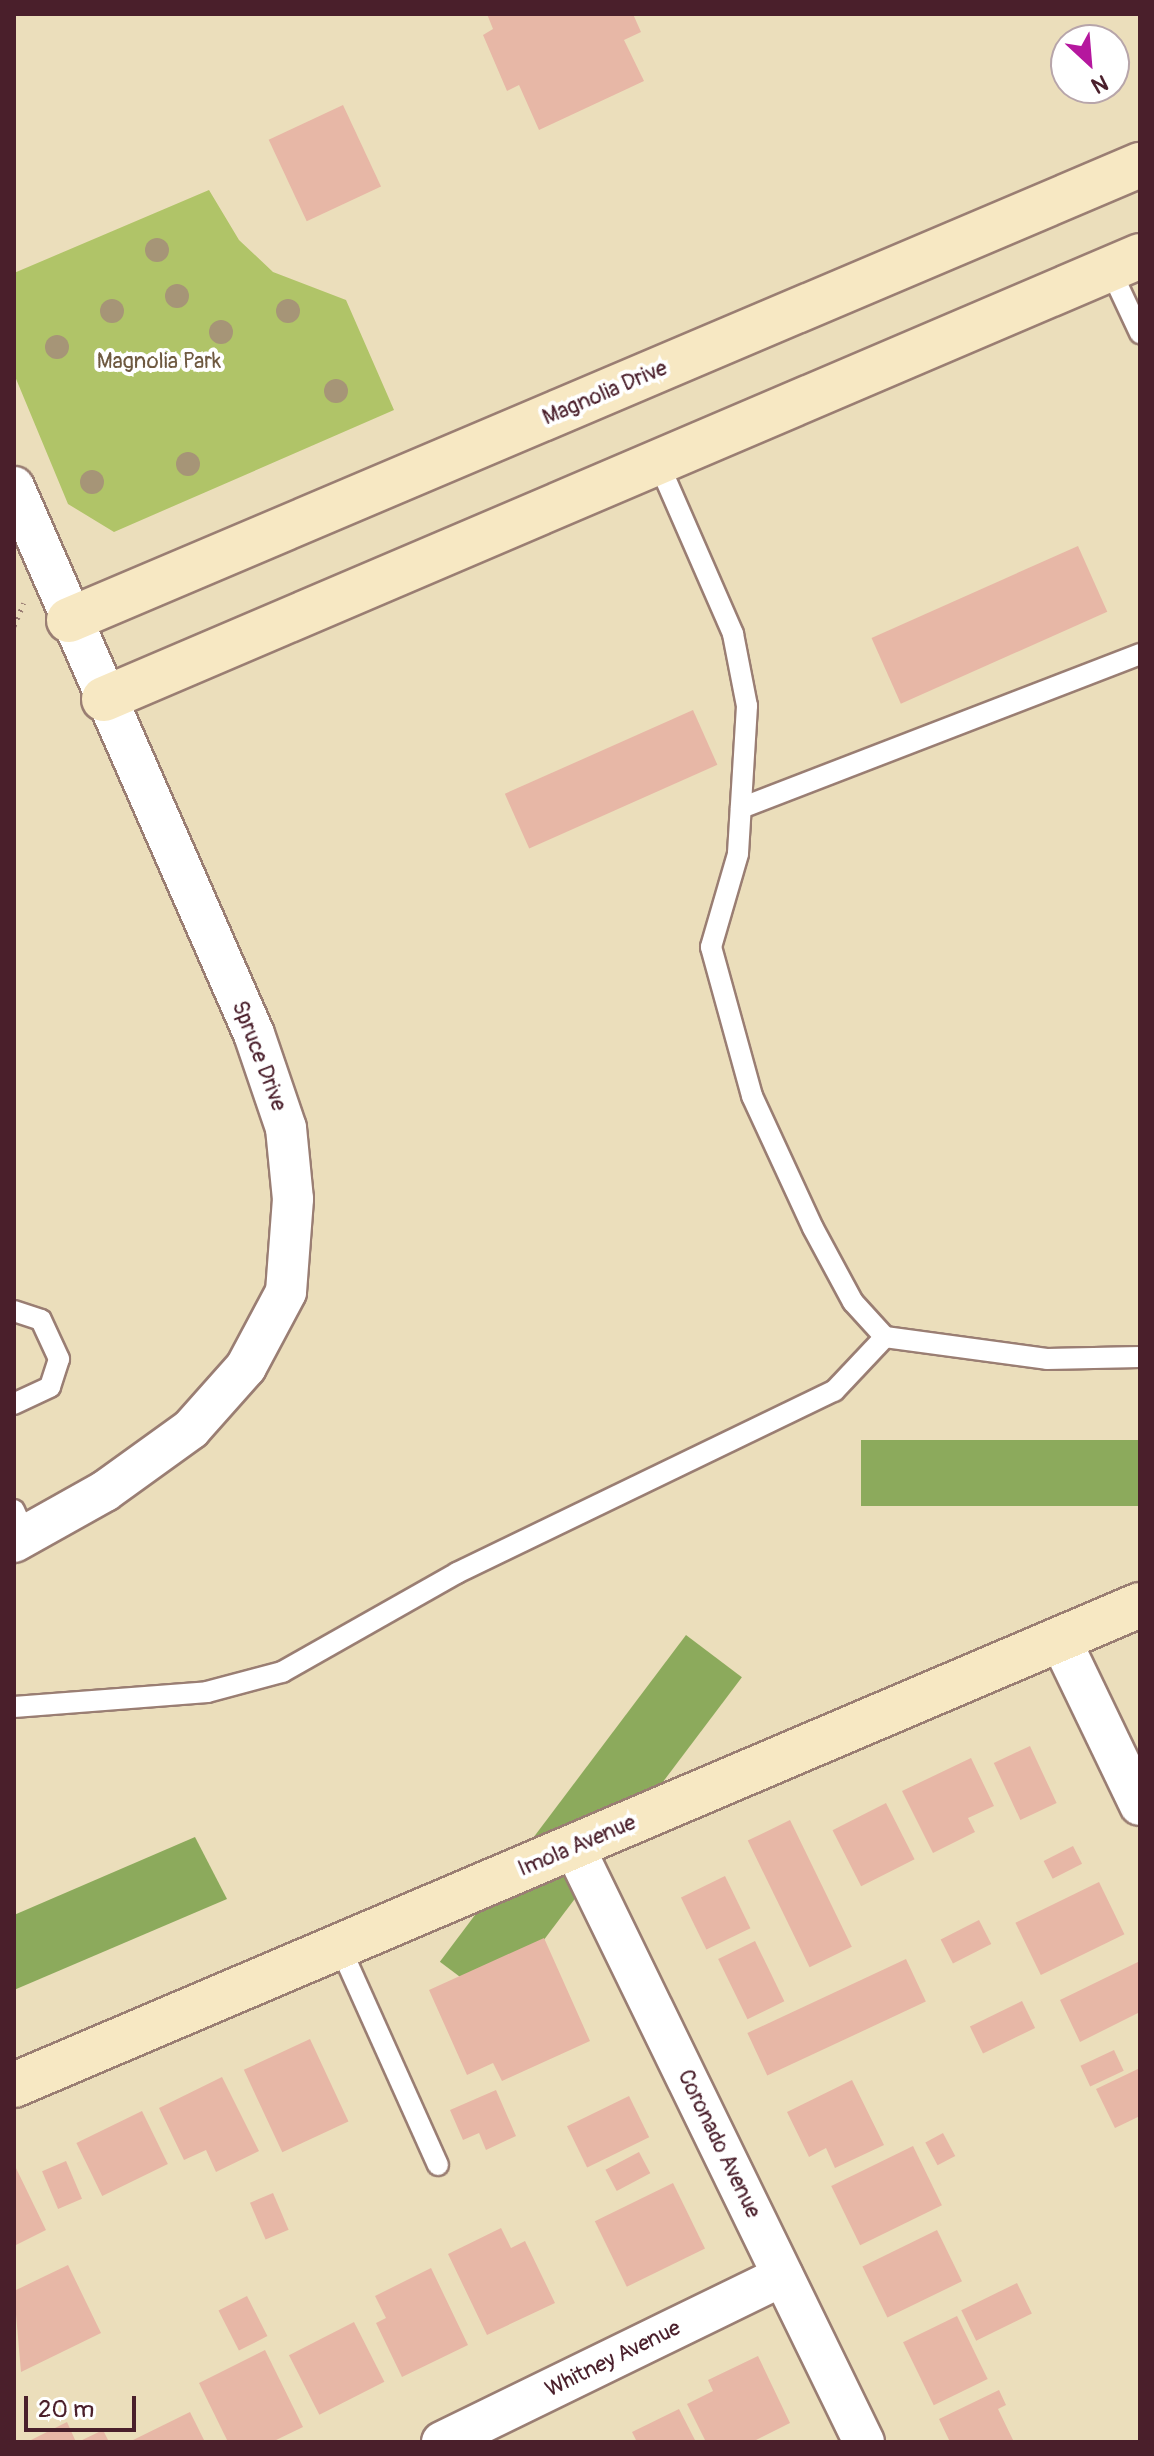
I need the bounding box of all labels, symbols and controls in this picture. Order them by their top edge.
north arrow [1050,24,1130,104]
text: N [1087,68,1112,100]
park label: Magnolia Park [97,349,221,375]
street label: Magnolia Drive [539,355,671,431]
street label: Spruce Drive [226,997,292,1115]
street label: Imola Avenue [514,1809,640,1883]
street label: Coronado Avenue [672,2066,766,2222]
street label: Whitney Avenue [541,2315,685,2403]
scale bar [28,2380,140,2430]
text: 20 m [38,2395,94,2424]

